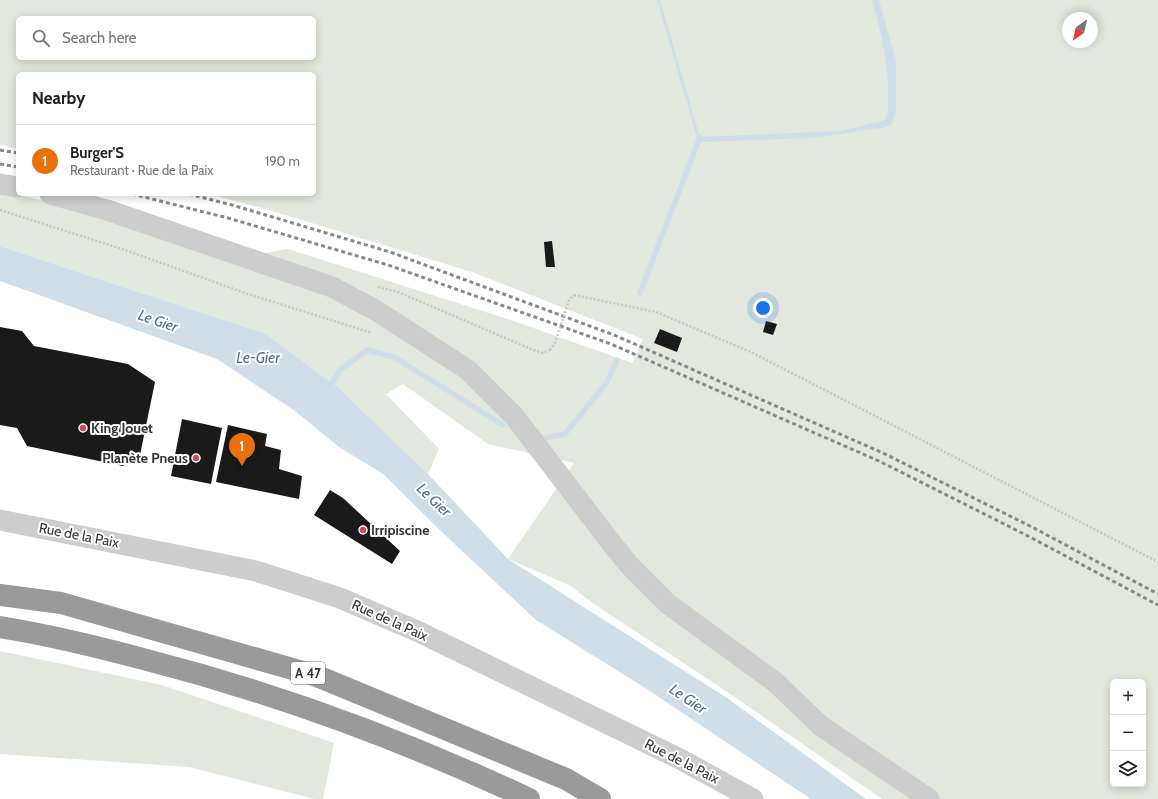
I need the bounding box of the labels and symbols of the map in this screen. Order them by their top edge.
north arrow [1062,12,1098,48]
your location [753,298,773,318]
water label: Le Gier [136,306,181,337]
water label: Le-Gier [236,349,281,367]
place label: King Jouet [91,419,153,437]
marker: King Jouet [78,423,88,433]
pin: 1 [229,433,255,466]
place label: Planète Pneus [102,449,188,467]
marker: Planète Pneus [191,453,201,463]
water label: Le Gier [413,480,456,521]
street label: Rue de la Paix [37,518,121,552]
place label: Irripiscine [371,521,429,539]
marker: Irripiscine [358,525,368,535]
street label: Rue de la Paix [349,595,431,645]
road number: A 47 [291,662,325,684]
water label: Le Gier [666,680,711,719]
street label: Rue de la Paix [642,735,723,788]

